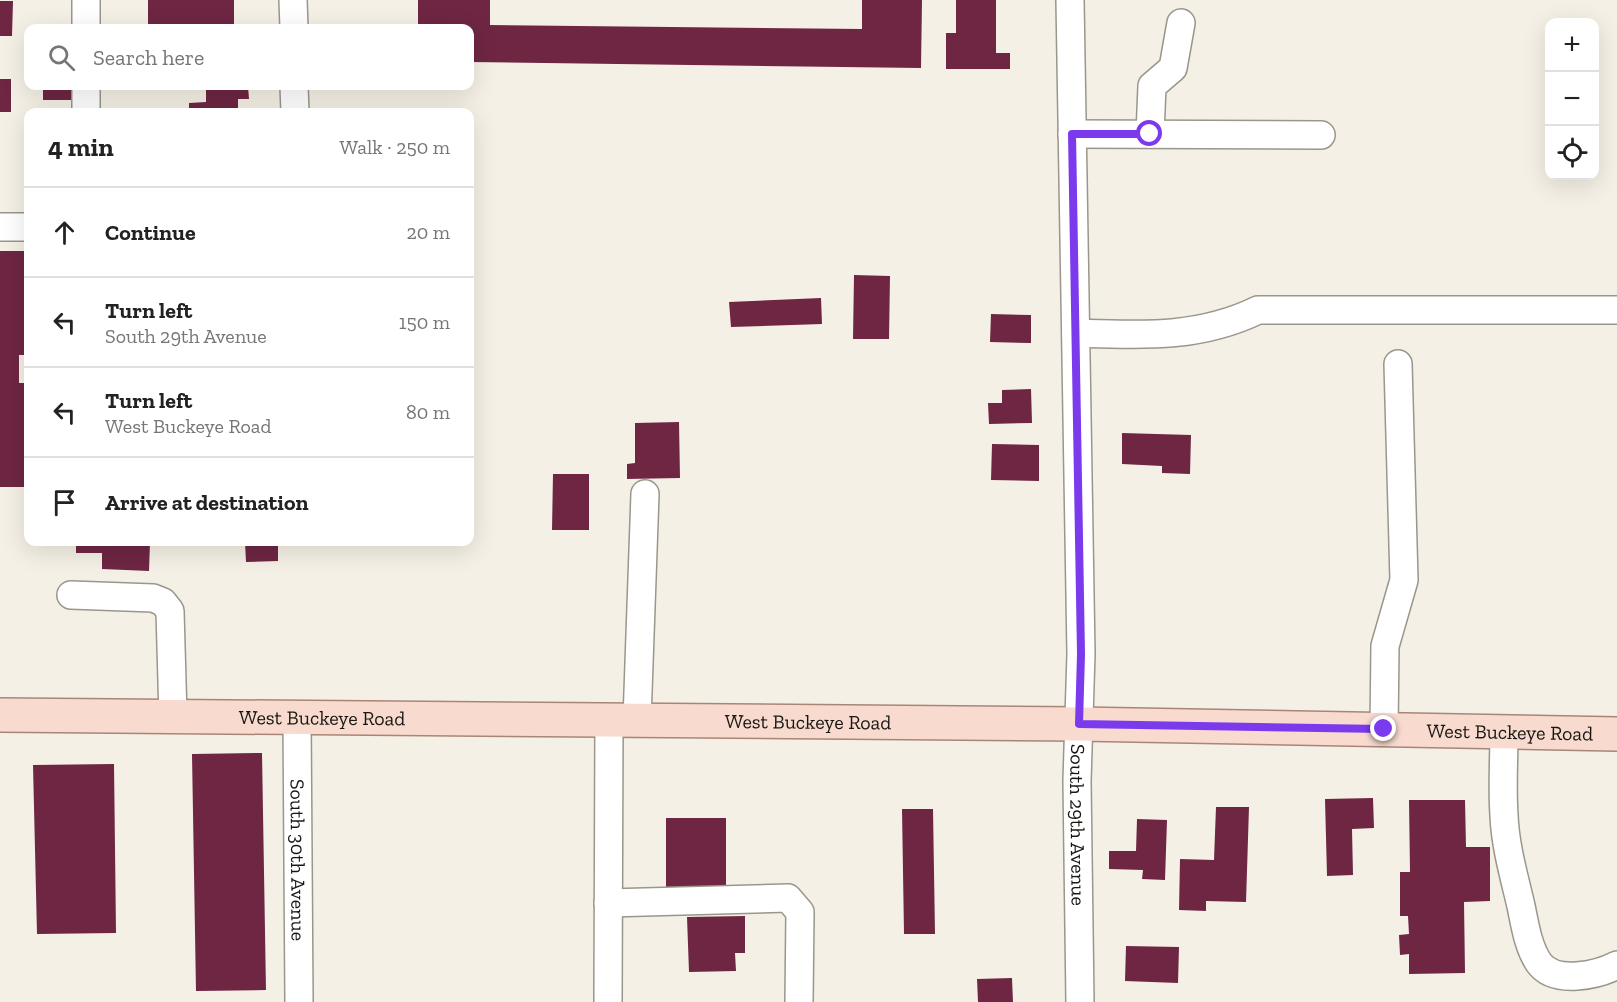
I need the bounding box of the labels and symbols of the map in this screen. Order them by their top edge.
route start [1136,120,1162,146]
street label: West Buckeye Road [239,705,405,730]
street label: West Buckeye Road [725,709,891,734]
route end [1370,715,1396,741]
street label: West Buckeye Road [1426,718,1593,746]
street label: South 29th Avenue [1065,744,1091,906]
street label: South 30th Avenue [285,779,311,941]

